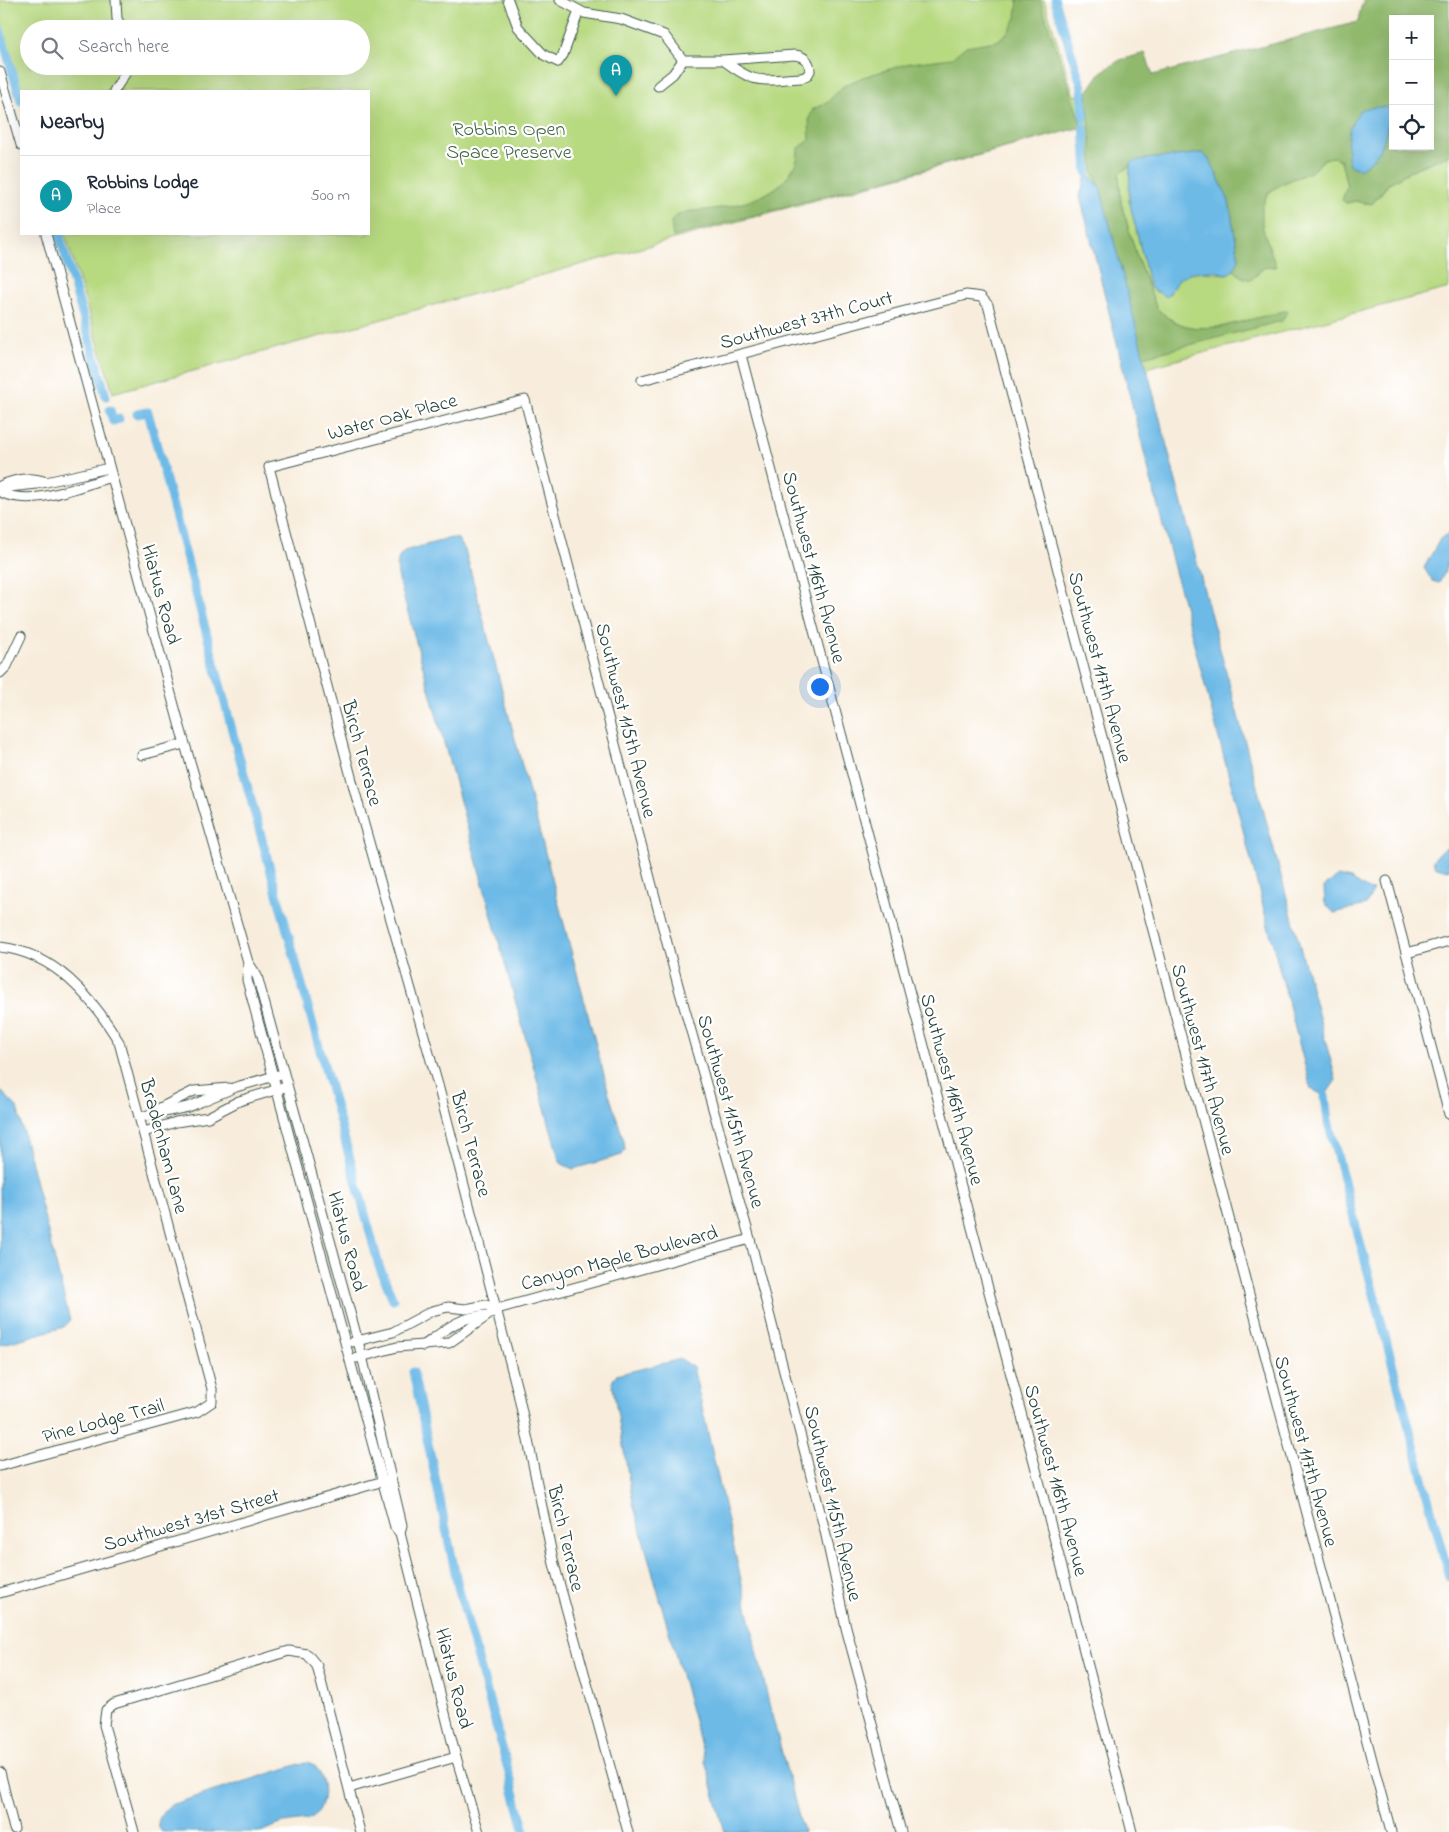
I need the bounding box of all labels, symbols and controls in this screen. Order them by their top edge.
map controls [1389,15,1434,150]
button: + [1389,15,1434,60]
search box [20,20,370,75]
icon: search [38,34,66,62]
text: Search here [78,34,169,61]
pin: A [600,55,632,96]
button: − [1389,60,1434,105]
button: locate [1389,105,1434,150]
text: Nearby [40,108,104,138]
park label: Robbins Open Space Preserve [446,116,572,168]
text: Robbins Lodge [87,170,198,197]
text: A [51,184,61,208]
text: 500 m [311,184,350,208]
text: Place [87,197,121,221]
street label: Southwest 37th Court [717,284,897,358]
street label: Water Oak Place [325,387,461,450]
street label: Southwest 116th Avenue [773,469,852,667]
street label: Hiatus Road [132,541,187,648]
street label: Southwest 117th Avenue [1059,569,1138,766]
street label: Southwest 115th Avenue [586,620,663,821]
your location [807,674,833,700]
street label: Birch Terrace [332,697,389,810]
street label: Southwest 117th Avenue [1162,961,1241,1158]
street label: Southwest 116th Avenue [911,991,990,1189]
street label: Southwest 115th Avenue [688,1012,771,1212]
street label: Bradenham Lane [130,1075,195,1217]
street label: Birch Terrace [441,1088,498,1201]
street label: Hiatus Road [318,1188,373,1295]
street label: Canyon Maple Boulevard [518,1219,721,1300]
street label: Southwest 117th Avenue [1265,1353,1344,1550]
street label: Southwest 116th Avenue [1015,1382,1094,1580]
street label: Pine Lodge Trail [39,1392,168,1454]
street label: Southwest 115th Avenue [795,1403,868,1604]
street label: Southwest 31st Street [100,1482,283,1560]
street label: Birch Terrace [538,1482,591,1595]
street label: Hiatus Road [426,1625,479,1732]

